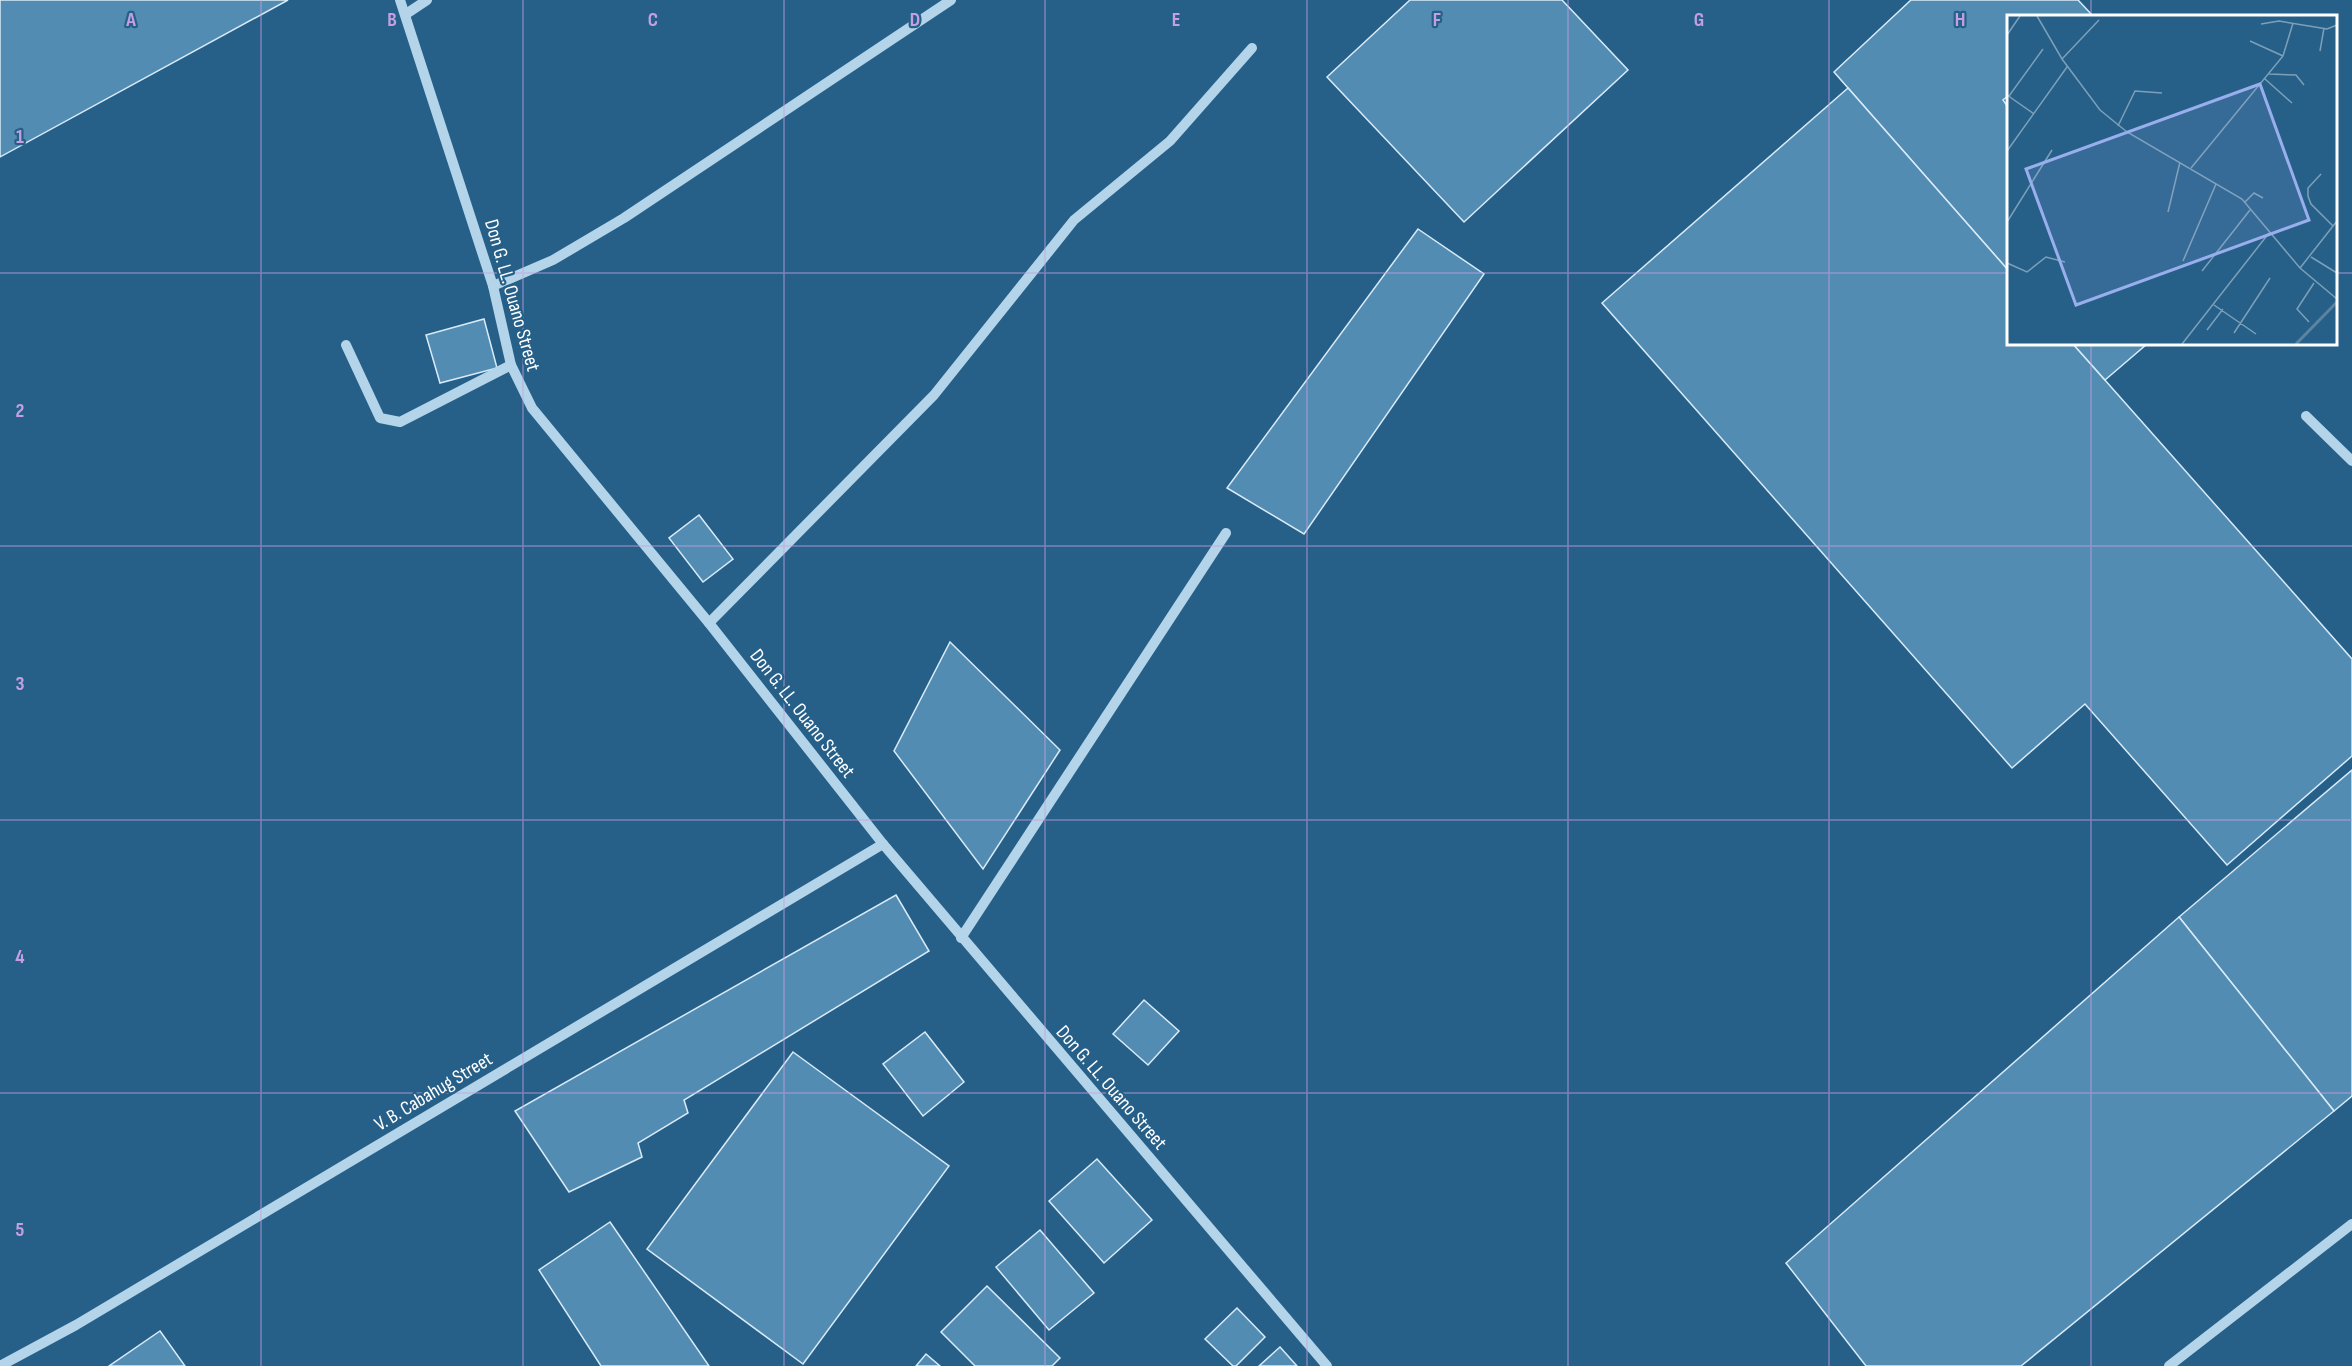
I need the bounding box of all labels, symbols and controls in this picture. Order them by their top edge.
text: A [125,8,136,32]
text: B [387,8,397,32]
text: C [648,8,658,32]
text: D [910,8,920,32]
text: E [1172,8,1180,32]
text: F [1433,8,1441,32]
text: G [1694,8,1704,32]
text: H [1955,8,1965,32]
inset map [2007,15,2337,345]
text: 1 [16,125,24,149]
street label: Don G. LL. Ouano Street [479,217,545,374]
text: 2 [16,399,24,423]
street label: Don G. LL. Ouano Street [744,644,860,783]
text: 3 [16,672,25,696]
text: 4 [15,945,25,969]
street label: Don G. LL. Ouano Street [1051,1021,1172,1155]
street label: V. B. Cabahug Street [370,1047,497,1136]
text: 5 [16,1218,25,1242]

